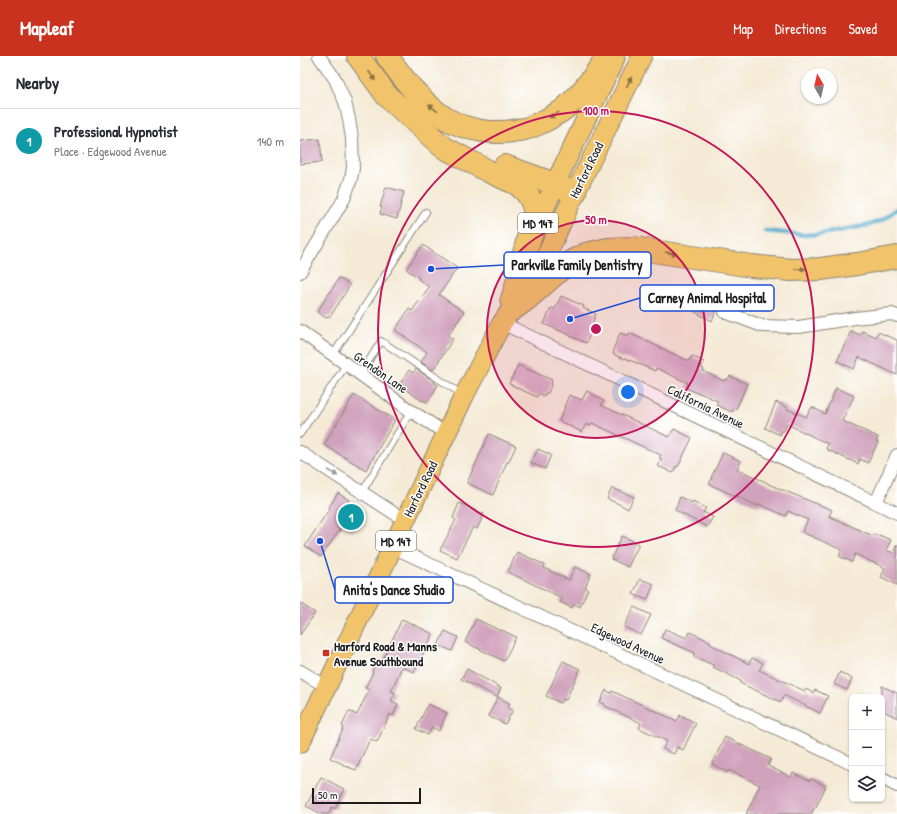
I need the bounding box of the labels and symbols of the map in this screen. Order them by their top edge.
north arrow [801,68,837,104]
one-way arrow [368,71,376,82]
one-way arrow [626,77,632,88]
text: 100 m [583,102,609,119]
one-way arrow [427,104,438,113]
one-way arrow [548,112,560,119]
street label: Harford Road [565,139,607,201]
text: 50 m [585,211,607,228]
road number: MD 147 [518,213,558,233]
one-way arrow [665,250,677,256]
callout: Parkville Family Dentistry [504,252,651,278]
text: Parkville Family Dentistry [511,255,643,276]
one-way arrow [794,266,806,273]
callout: Carney Animal Hospital [640,285,774,311]
text: Carney Animal Hospital [648,288,767,309]
centre of rings [589,322,603,336]
street label: Grendon Lane [350,347,412,397]
street label: California Avenue [665,380,747,432]
your location [618,382,638,402]
street label: Harford Road [399,458,441,520]
one-way arrow [327,470,338,477]
pin: 1 [338,502,364,532]
road number: MD 147 [376,531,416,551]
callout: Anita's Dance Studio [335,577,453,603]
text: Anita's Dance Studio [343,580,445,599]
street label: Edgewood Avenue [588,618,668,668]
place label: Harford Road & Manns Avenue Southbound [334,637,437,670]
marker: Harford Road & Manns Avenue Southbound [321,648,331,658]
scale bar [312,786,421,805]

